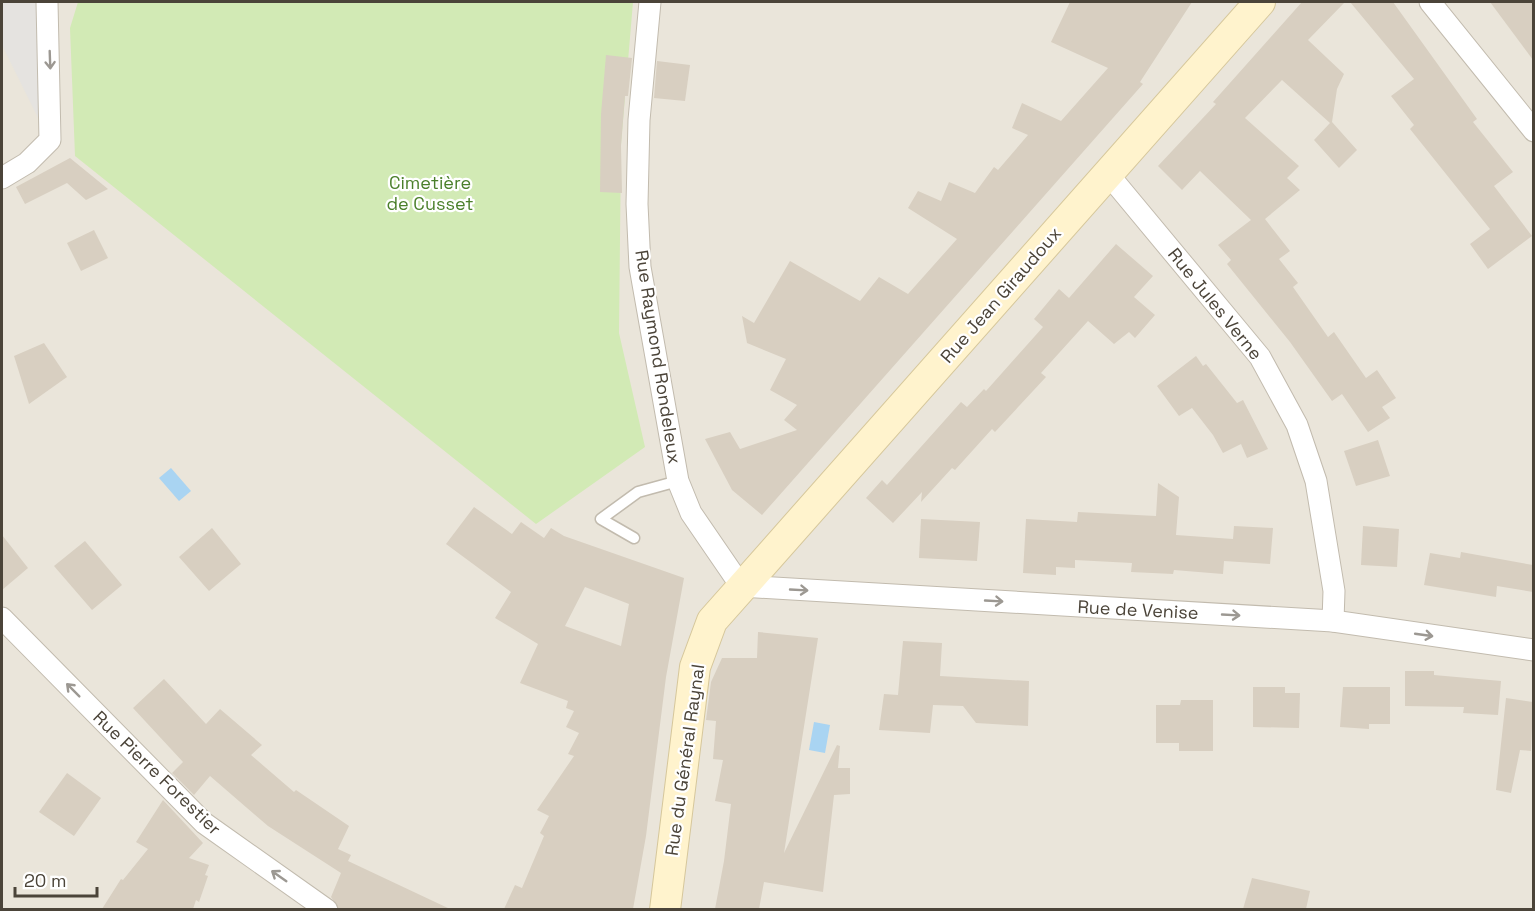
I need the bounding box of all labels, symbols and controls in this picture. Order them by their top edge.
one-way arrow [44,49,56,69]
park label: Cimetière de Cusset [386,171,474,215]
street label: Rue Jean Giraudoux [935,222,1066,367]
street label: Rue Jules Verne [1163,243,1268,364]
street label: Rue Raymond Rondeleux [630,248,687,466]
one-way arrow [789,584,809,595]
street label: Rue de Venise [1077,595,1199,624]
one-way arrow [984,596,1004,607]
one-way arrow [1220,610,1240,621]
one-way arrow [1414,629,1434,640]
street label: Rue du Général Raynal [660,663,709,857]
one-way arrow [65,683,80,698]
street label: Rue Pierre Forestier [88,706,226,840]
scale bar [15,860,98,898]
text: 20 m [24,869,67,892]
one-way arrow [272,870,288,882]

